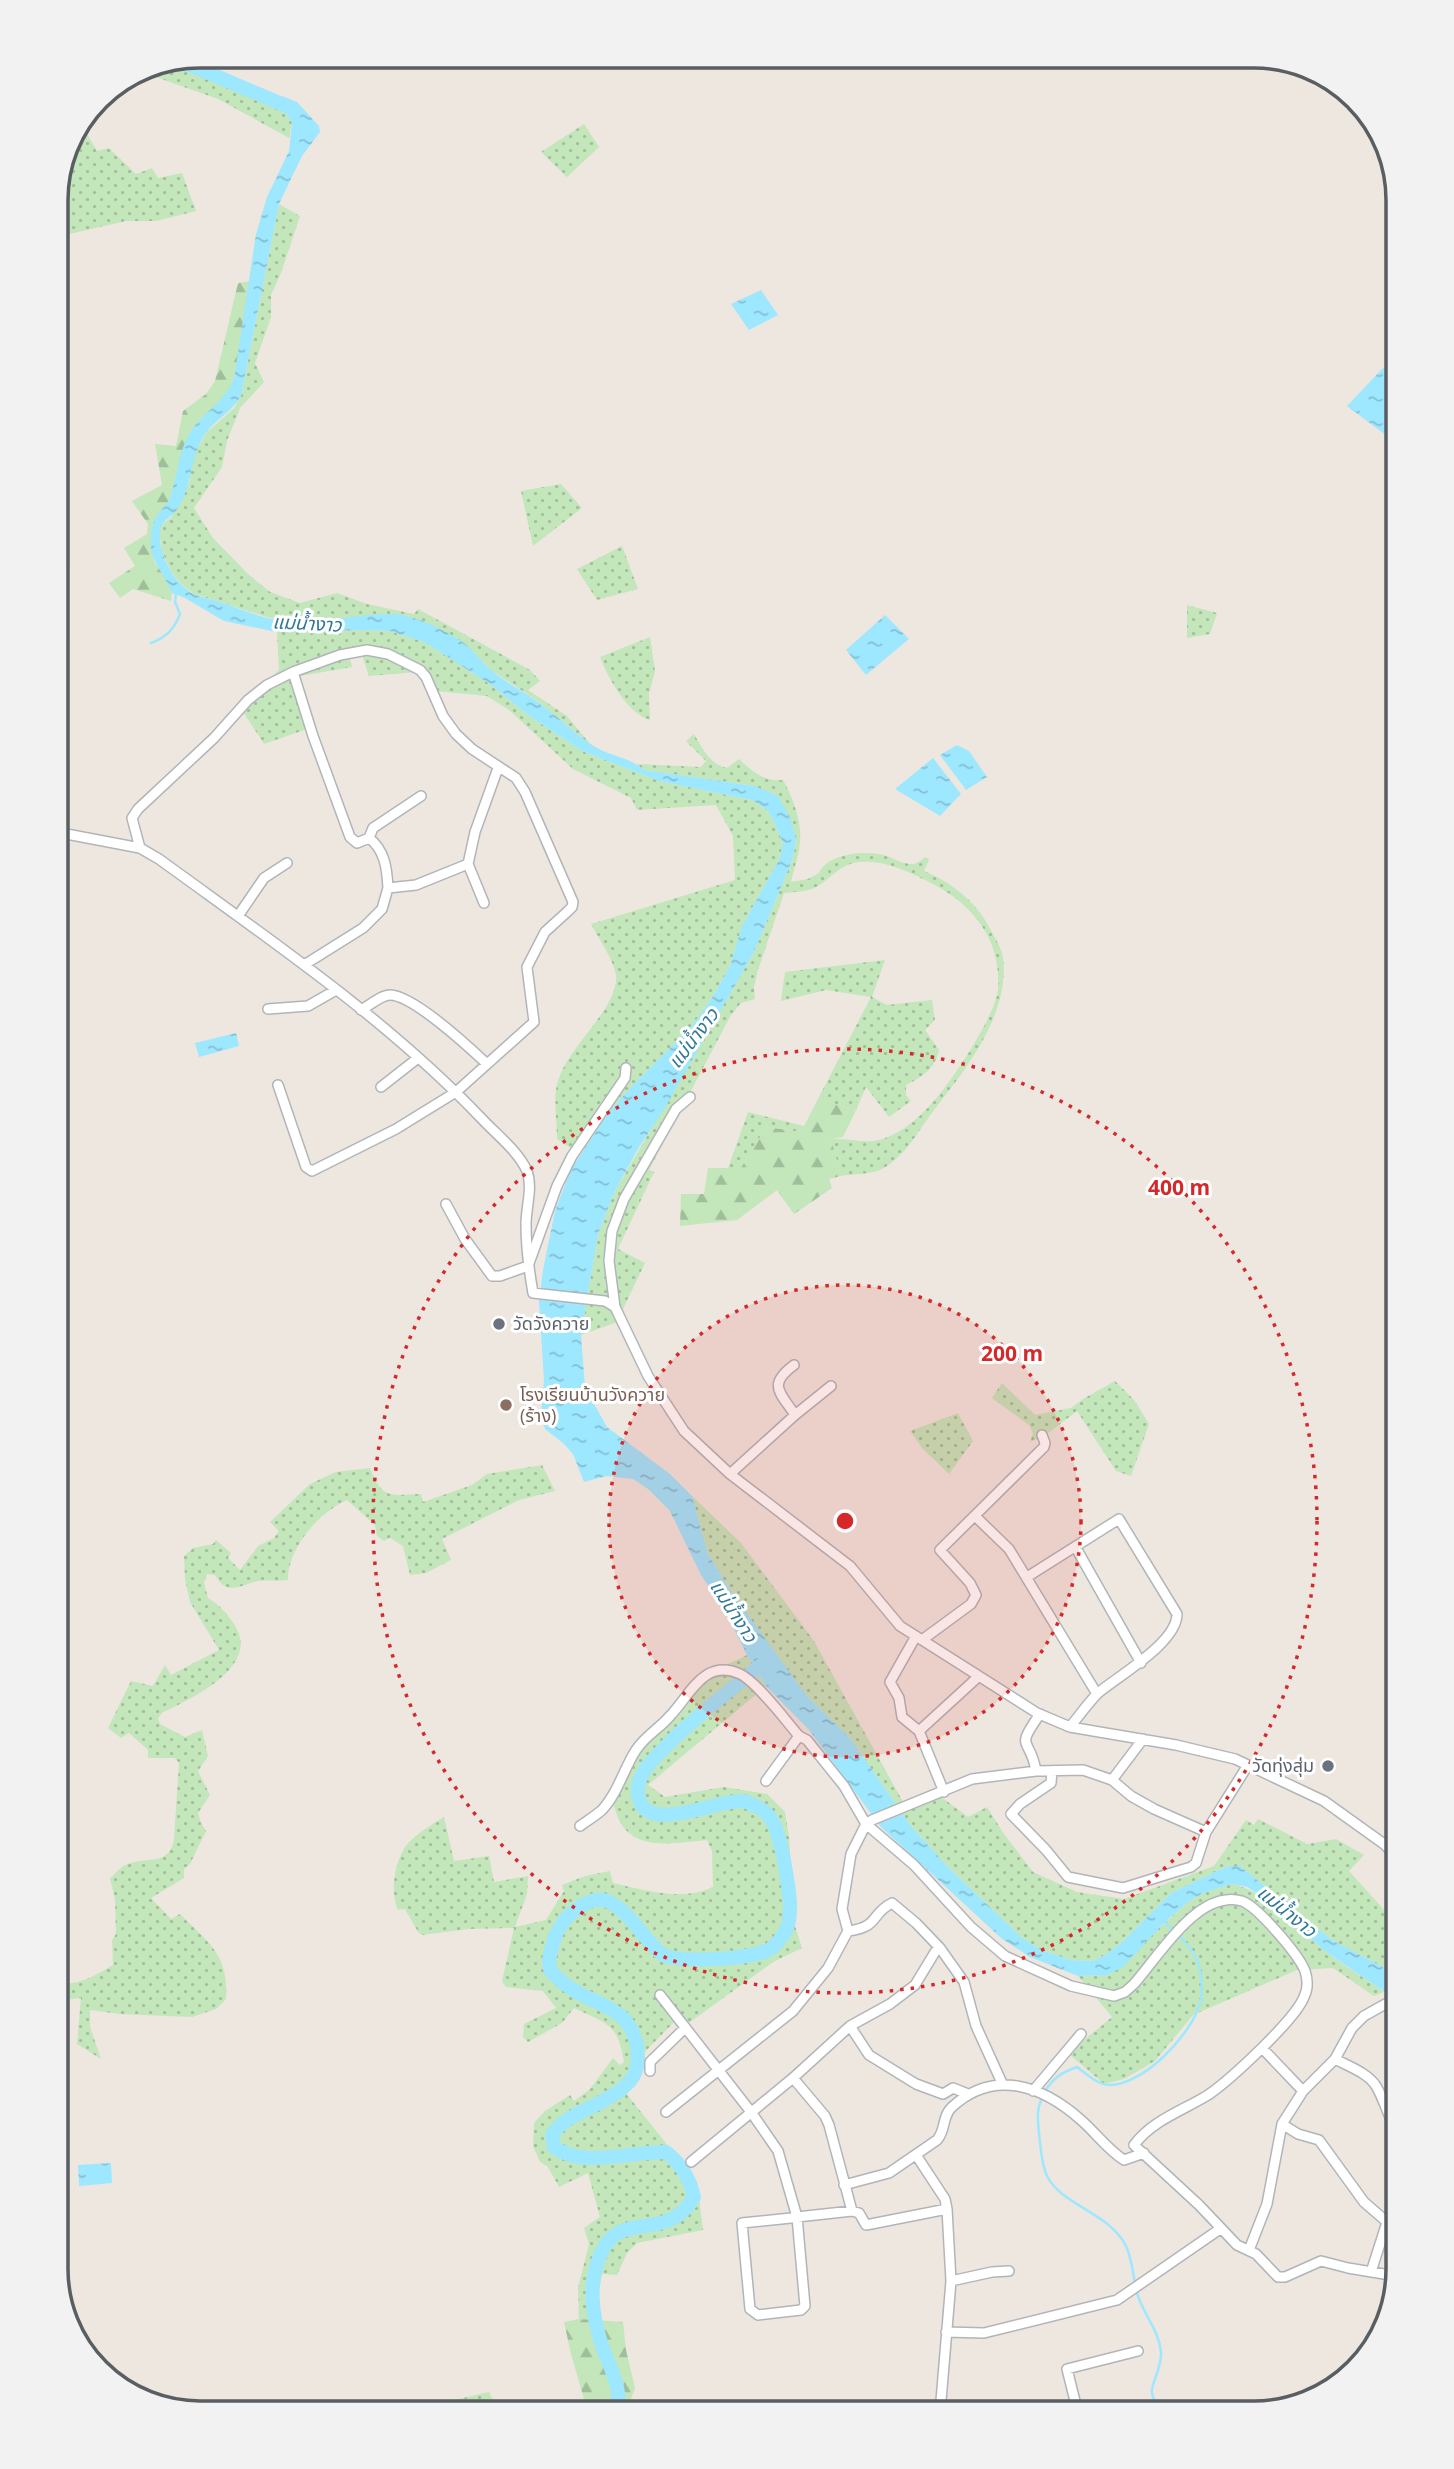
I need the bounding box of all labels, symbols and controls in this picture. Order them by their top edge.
water label: แม่น้ำงาว [272,608,343,638]
water label: แม่น้ำงาว [662,1002,725,1073]
text: 400 m [1148,1173,1210,1201]
place label: วัดวังควาย [513,1311,589,1335]
marker: วัดวังควาย [491,1316,507,1332]
text: 200 m [981,1339,1043,1367]
place label: โรงเรียนบ้านวังควาย (ร้าง) [520,1382,665,1427]
marker: โรงเรียนบ้านวังควาย (ร้าง) [498,1397,514,1413]
centre of rings [833,1509,857,1533]
water label: แม่น้ำงาว [704,1575,764,1648]
place label: วัดทุ่งสุ่ม [1252,1753,1314,1777]
marker: วัดทุ่งสุ่ม [1320,1758,1336,1774]
water label: แม่น้ำงาว [1252,1879,1323,1943]

